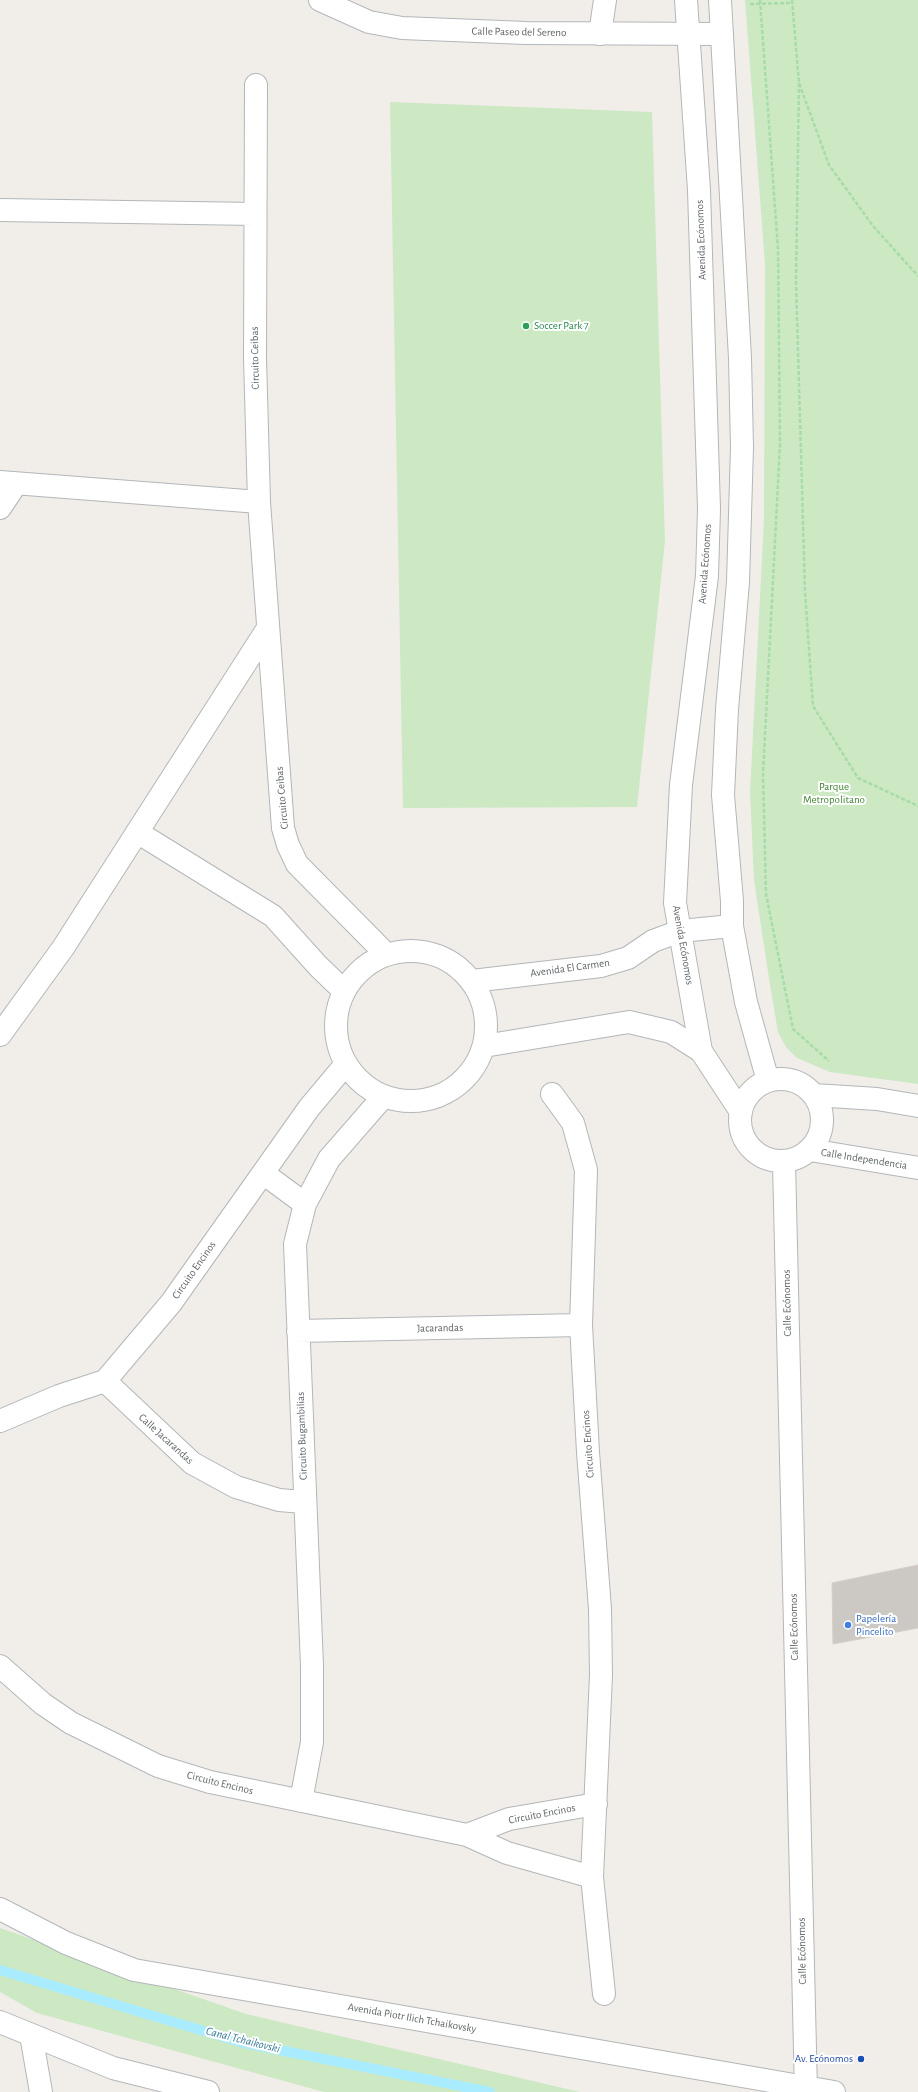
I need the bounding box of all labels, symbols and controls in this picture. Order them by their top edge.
street label: Calle Paseo del Sereno [471,25,567,39]
street label: Avenida Ecónomos [693,200,709,280]
place label: Soccer Park 7 [534,319,589,333]
marker: Soccer Park 7 [521,321,531,331]
street label: Circuito Ceibas [248,326,262,390]
street label: Avenida Ecónomos [696,523,714,605]
street label: Circuito Ceibas [273,766,291,830]
park label: Parque Metropolitano [803,780,865,806]
street label: Avenida Ecónomos [670,904,696,986]
street label: Avenida El Carmen [529,956,611,980]
street label: Calle Independencia [820,1146,908,1172]
street label: Circuito Encinos [169,1238,219,1302]
street label: Calle Ecónomos [780,1269,794,1337]
street label: Jacarandas [417,1321,463,1335]
street label: Circuito Bugambilias [294,1392,310,1480]
street label: Circuito Encinos [579,1410,597,1478]
street label: Calle Jacarandas [136,1411,196,1467]
street label: Calle Ecónomos [787,1593,801,1661]
place label: Papelería Pincelito [856,1612,896,1638]
marker: Papelería Pincelito [843,1620,853,1630]
street label: Circuito Encinos [185,1768,255,1798]
street label: Circuito Encinos [507,1801,577,1827]
street label: Calle Ecónomos [795,1917,809,1985]
street label: Avenida Piotr Ilich Tchaikovsky [347,2000,477,2036]
water label: Canal Tchaikovski [204,2024,282,2056]
place label: Av. Ecónomos [795,2052,853,2066]
marker: Av. Ecónomos [856,2054,866,2064]

